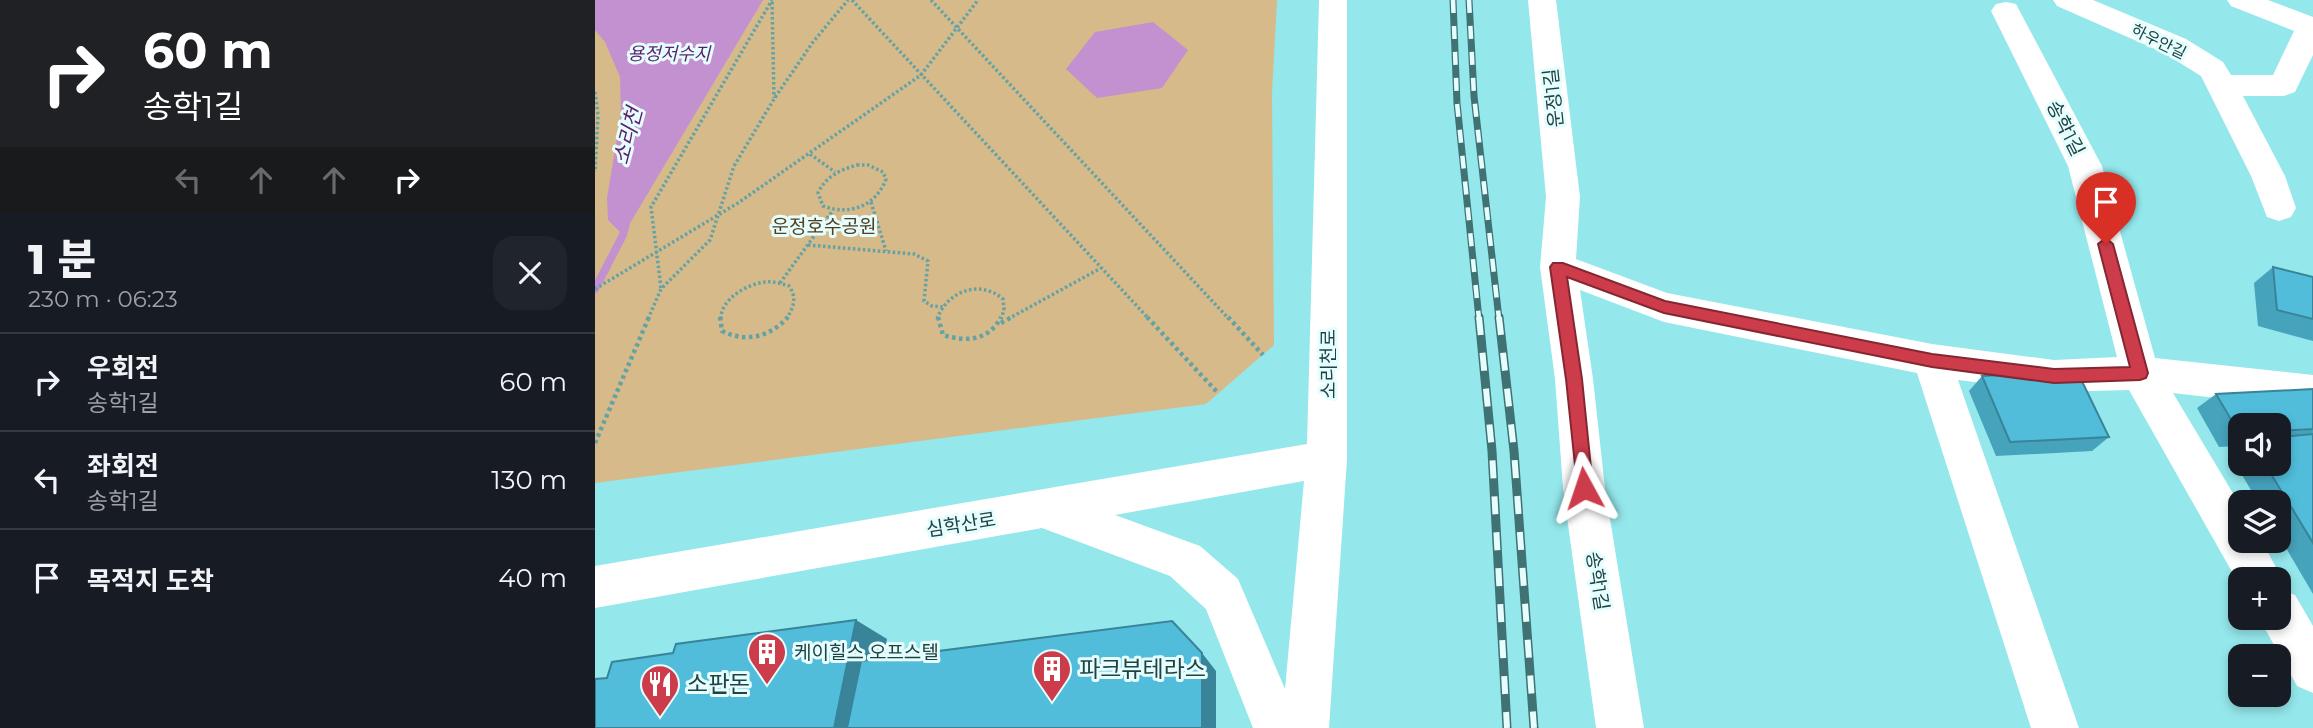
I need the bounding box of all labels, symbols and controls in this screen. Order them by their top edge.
street label: 하우안길 [2128,20,2189,63]
text: 60 m [143,21,273,80]
icon: right [28,28,119,119]
water label: 용정저수지 [628,43,712,65]
street label: 운정1길 [1539,67,1568,129]
text: 송학1길 [143,87,243,126]
street label: 송학1길 [2042,97,2089,160]
water label: 소리천 [608,102,648,167]
icon: left [169,161,207,199]
icon: ahead [242,161,280,199]
icon: ahead [315,161,353,199]
icon: right [388,161,426,199]
pin [2076,172,2136,244]
icon: arrive [2087,183,2125,221]
park label: 운정호수공원 [772,215,876,238]
text: 1 분 [28,233,96,285]
button: close [493,236,567,310]
text: 230 m · 06:23 [28,285,178,313]
street label: 소리천로 [1317,329,1340,399]
text: 우회전 [87,352,159,384]
icon: right [28,363,66,401]
text: 60 m [500,366,567,398]
text: 송학1길 [87,389,159,417]
map controls [2228,413,2291,707]
button: sound [2228,413,2291,476]
text: 좌회전 [87,450,159,482]
position arrow [1547,451,1621,525]
icon: left [28,461,66,499]
text: 130 m [491,464,567,496]
text: 송학1길 [87,487,159,515]
button: layers [2228,490,2291,553]
street label: 심학산로 [925,508,997,541]
street label: 송학1길 [1582,550,1614,612]
icon: arrive [28,559,66,597]
text: 40 m [498,562,567,594]
text: 목적지 도착 [87,565,214,597]
button: + [2228,567,2291,630]
building icon: 케이힐스 오프스텔 [746,631,788,686]
place label: 케이힐스 오프스텔 [794,641,939,664]
button: − [2228,644,2291,707]
building icon: 파크뷰테라스 [1031,648,1073,703]
place label: 파크뷰테라스 [1079,655,1206,683]
restaurant icon: 소판돈 [639,663,681,718]
place label: 소판돈 [687,670,750,698]

